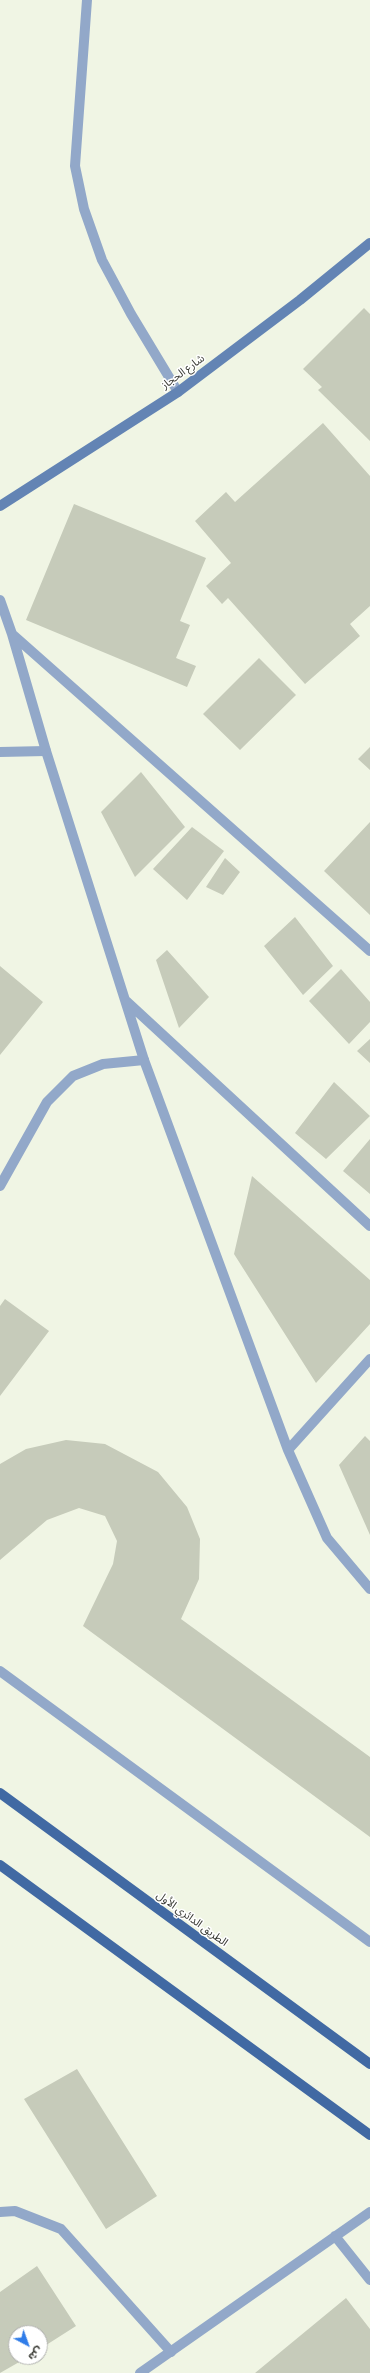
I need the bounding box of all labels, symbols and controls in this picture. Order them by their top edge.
street label: شارع الحجاز [159,352,207,392]
street label: الطريق الدائري الأول [154,1889,230,1949]
north arrow [8,2325,48,2365]
text: ش [26,2344,46,2364]

